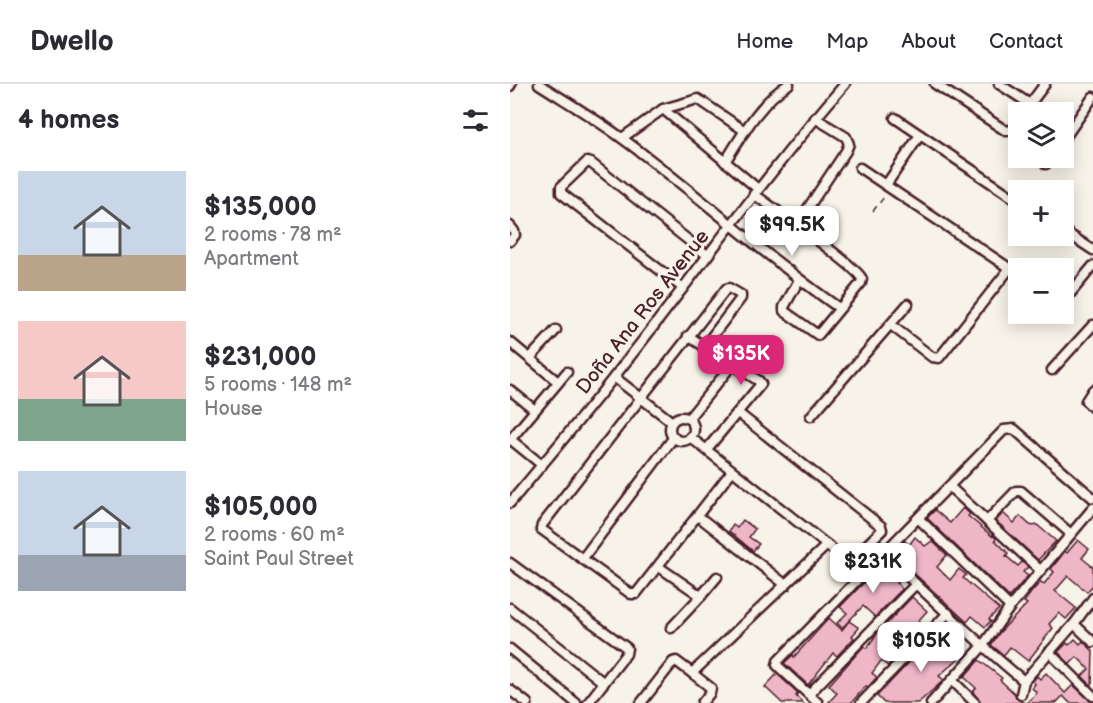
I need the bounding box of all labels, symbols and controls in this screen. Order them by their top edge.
text: Dwello [30,25,114,58]
text: Home [736,29,793,54]
text: Map [826,29,868,54]
text: About [901,29,956,54]
text: Contact [989,29,1063,54]
map controls [1008,102,1074,324]
button: layers [1008,102,1074,168]
icon: filters [459,104,492,137]
text: 4 homes [18,105,119,136]
button: + [1008,180,1074,246]
text: $135,000 [204,192,317,223]
icon: home [66,195,138,267]
pin: $99.5K [743,206,841,257]
text: $99.5K [759,213,825,237]
text: 2 rooms · 78 m² [204,223,342,247]
street label: Doña Ana Ros Avenue [571,225,715,399]
text: Apartment [204,247,299,271]
button: − [1008,258,1074,324]
pin: $135K [699,335,783,386]
text: $231,000 [204,342,317,373]
text: $135K [712,342,770,366]
icon: home [66,345,138,417]
text: 5 rooms · 148 m² [204,373,352,397]
text: House [204,397,263,421]
text: $105,000 [204,492,318,523]
icon: home [66,495,138,567]
text: 2 rooms · 60 m² [204,523,345,547]
pin: $231K [831,543,915,594]
text: Saint Paul Street [204,547,354,571]
text: $231K [844,550,902,574]
pin: $105K [879,622,963,673]
text: $105K [891,629,951,653]

